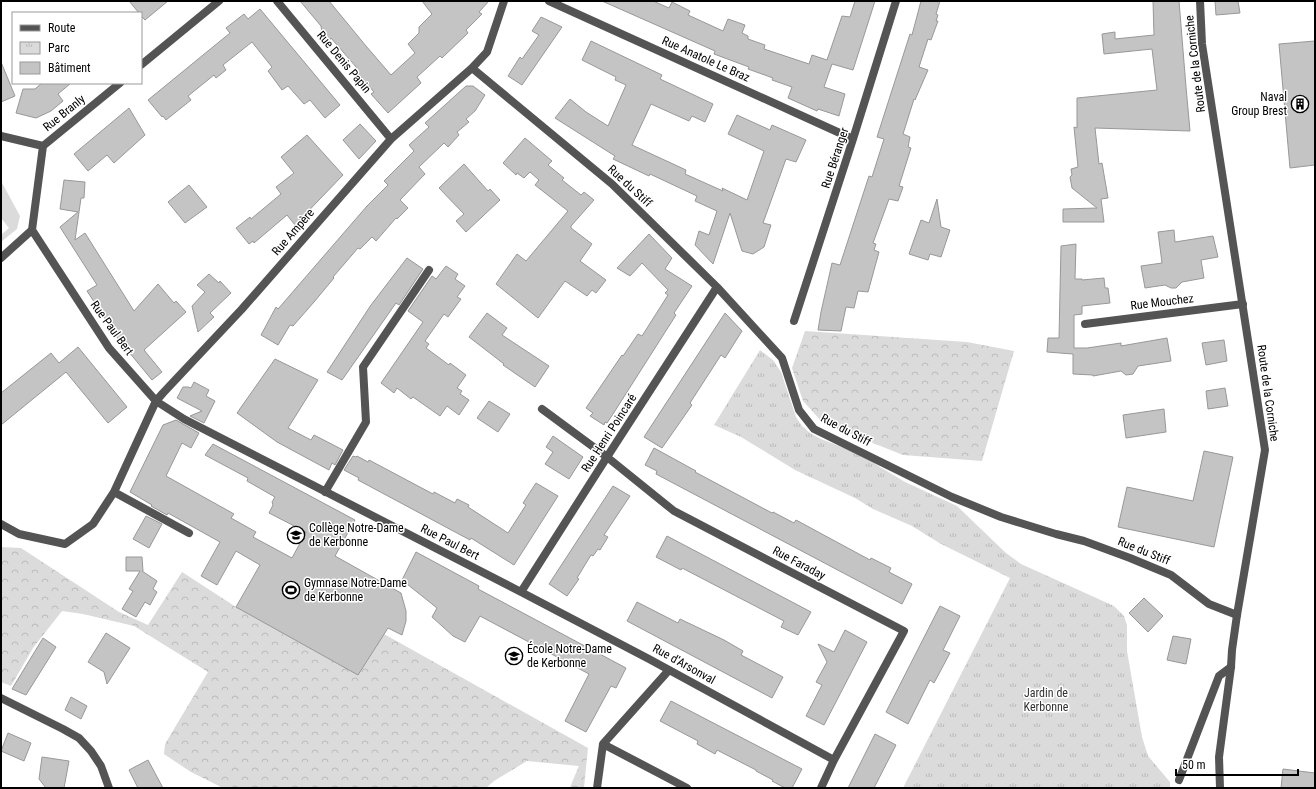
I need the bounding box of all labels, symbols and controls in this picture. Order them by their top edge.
legend [12,12,142,84]
street label: Route de la Corniche [1182,14,1208,113]
text: Route [48,21,76,35]
street label: Rue Denis Papin [314,28,374,96]
street label: Rue Anatole Le Braz [660,33,752,85]
text: Parc [48,41,70,55]
text: Bâtiment [48,61,91,75]
place label: Naval Group Brest [1231,90,1287,118]
street label: Rue Branly [40,92,88,134]
building icon: Naval Group Brest [1290,94,1310,114]
street label: Rue Béranger [819,126,851,190]
street label: Rue du Stiff [605,162,655,210]
street label: Rue Ampère [269,206,317,258]
street label: Rue Mouchez [1130,291,1194,313]
street label: Rue Paul Bert [88,298,137,358]
street label: Route de la Corniche [1254,344,1282,443]
street label: Rue Henri Poincaré [579,391,640,475]
street label: Rue du Stiff [818,411,874,449]
place label: Collège Notre-Dame de Kerbonne [309,521,404,549]
street label: Rue Paul Bert [418,521,482,563]
school or university icon: Collège Notre-Dame de Kerbonne [286,525,306,545]
street label: Rue du Stiff [1116,534,1172,568]
street label: Rue Faraday [770,543,828,583]
place label: Gymnase Notre-Dame de Kerbonne [304,576,407,604]
sports icon: Gymnase Notre-Dame de Kerbonne [281,580,301,600]
place label: École Notre-Dame de Kerbonne [527,641,612,670]
street label: Rue d'Arsonval [650,641,718,687]
school or university icon: École Notre-Dame de Kerbonne [504,646,524,666]
park label: Jardin de Kerbonne [1024,686,1069,714]
scale bar [1176,751,1298,777]
text: 50 m [1182,758,1206,772]

